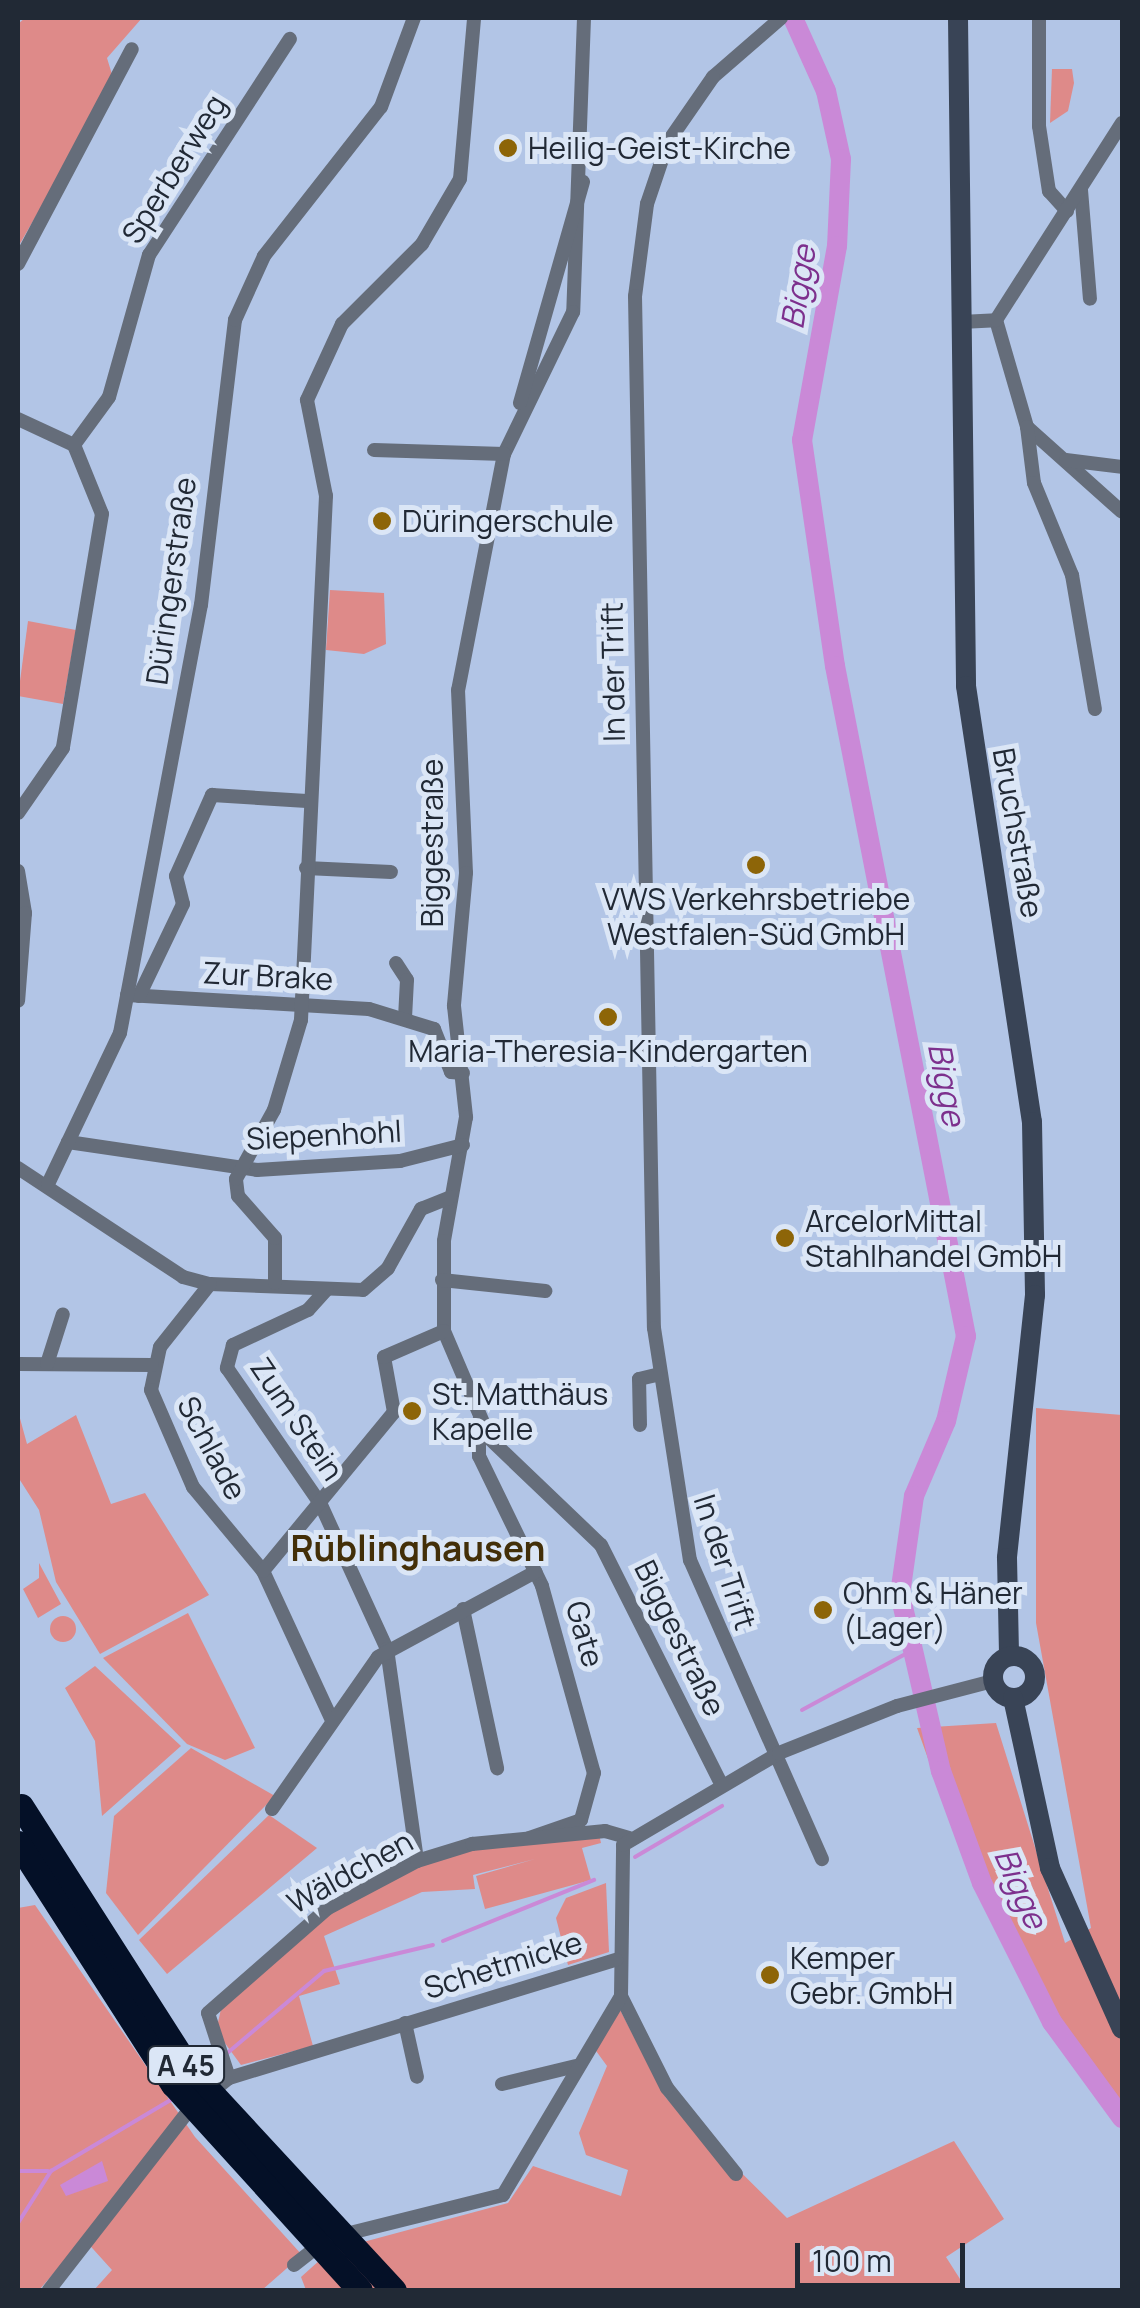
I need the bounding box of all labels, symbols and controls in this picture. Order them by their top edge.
street label: Sperberweg [114,88,234,250]
place label: Heilig-Geist-Kirche [528,130,791,166]
marker: Heilig-Geist-Kirche [497,137,519,159]
water label: Bigge [772,243,824,331]
street label: Düringerstraße [139,475,203,687]
place label: Düringerschule [402,503,614,539]
marker: Düringerschule [371,510,393,532]
street label: In der Trift [594,602,632,742]
street label: Bruchstraße [985,745,1051,921]
street label: Biggestraße [414,759,450,927]
marker: VWS Verkehrsbetriebe Westfalen-Süd GmbH [745,854,767,876]
place label: VWS Verkehrsbetriebe Westfalen-Süd GmbH [602,881,910,952]
street label: Zur Brake [202,955,334,997]
marker: Maria-Theresia-Kindergarten [597,1006,619,1028]
place label: Maria-Theresia-Kindergarten [408,1033,808,1069]
water label: Bigge [920,1039,974,1129]
street label: Siepenhohl [245,1113,403,1157]
place label: ArcelorMittal Stahlhandel GmbH [805,1203,1062,1274]
marker: ArcelorMittal Stahlhandel GmbH [774,1227,796,1249]
street label: Zum Stein [243,1351,351,1487]
place label: St. Matthäus Kapelle [432,1376,608,1446]
street label: Schlade [170,1390,254,1506]
marker: St. Matthäus Kapelle [401,1400,423,1422]
street label: In der Trift [686,1490,764,1634]
district label: Rüblinghausen [291,1527,545,1569]
street label: Biggestraße [627,1554,733,1722]
place label: Ohm & Häner (Lager) [843,1575,1023,1646]
street label: Gate [558,1597,612,1671]
marker: Ohm & Häner (Lager) [812,1599,834,1621]
street label: Wäldchen [281,1823,419,1921]
water label: Bigge [986,1842,1056,1934]
street label: Schetmicke [419,1924,587,2006]
place label: Kemper Gebr. GmbH [790,1940,953,2010]
marker: Kemper Gebr. GmbH [759,1964,781,1986]
road number: A 45 [146,2042,226,2088]
scale bar [800,2223,970,2285]
text: 100 m [812,2240,892,2281]

